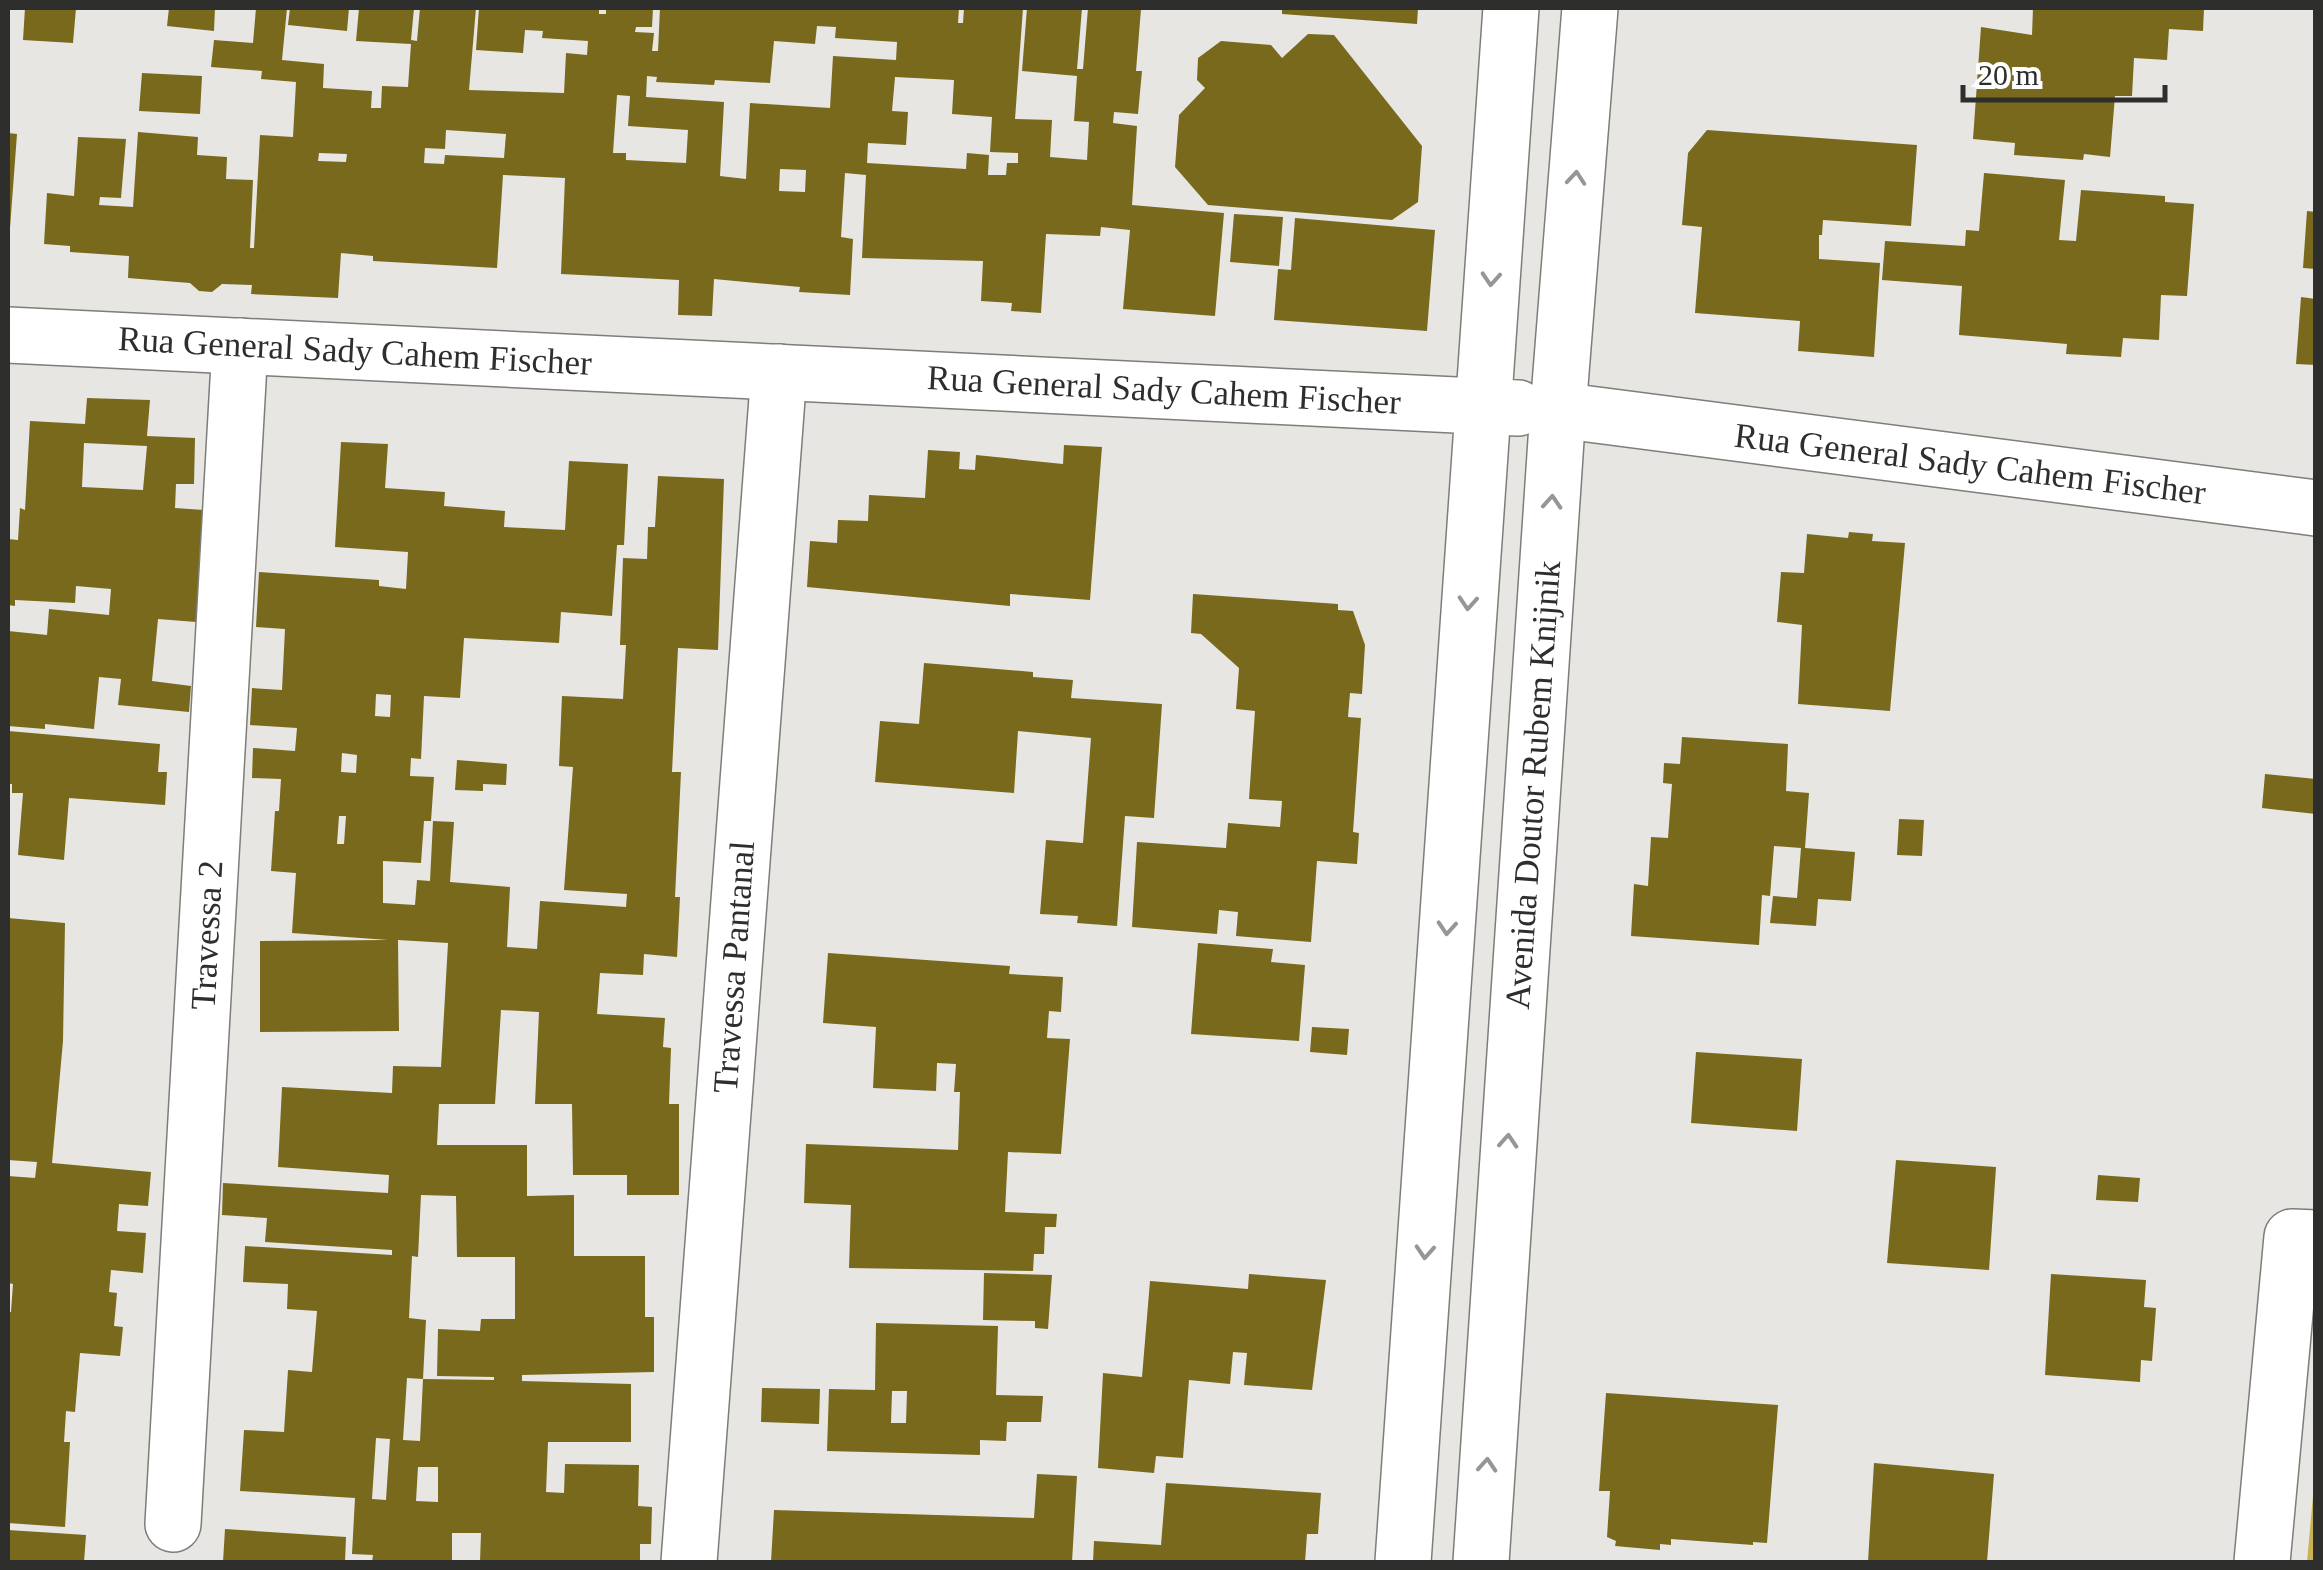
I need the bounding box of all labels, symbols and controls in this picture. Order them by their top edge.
scale bar [1963,40,2166,102]
text: 20 m [1978,58,2039,91]
one-way arrow [1565,170,1587,186]
one-way arrow [1481,272,1502,288]
street label: Rua General Sady Cahem Fischer [117,319,593,383]
street label: Rua General Sady Cahem Fischer [926,358,1402,422]
street label: Rua General Sady Cahem Fischer [1732,416,2208,512]
one-way arrow [1541,494,1562,510]
street label: Avenida Doutor Rubem Knijnik [1498,559,1568,1011]
one-way arrow [1458,596,1479,612]
street label: Travessa Pantanal [706,839,762,1094]
street label: Travessa 2 [184,859,230,1011]
one-way arrow [1436,920,1458,936]
one-way arrow [1497,1132,1519,1148]
one-way arrow [1415,1244,1436,1260]
one-way arrow [1476,1457,1497,1473]

